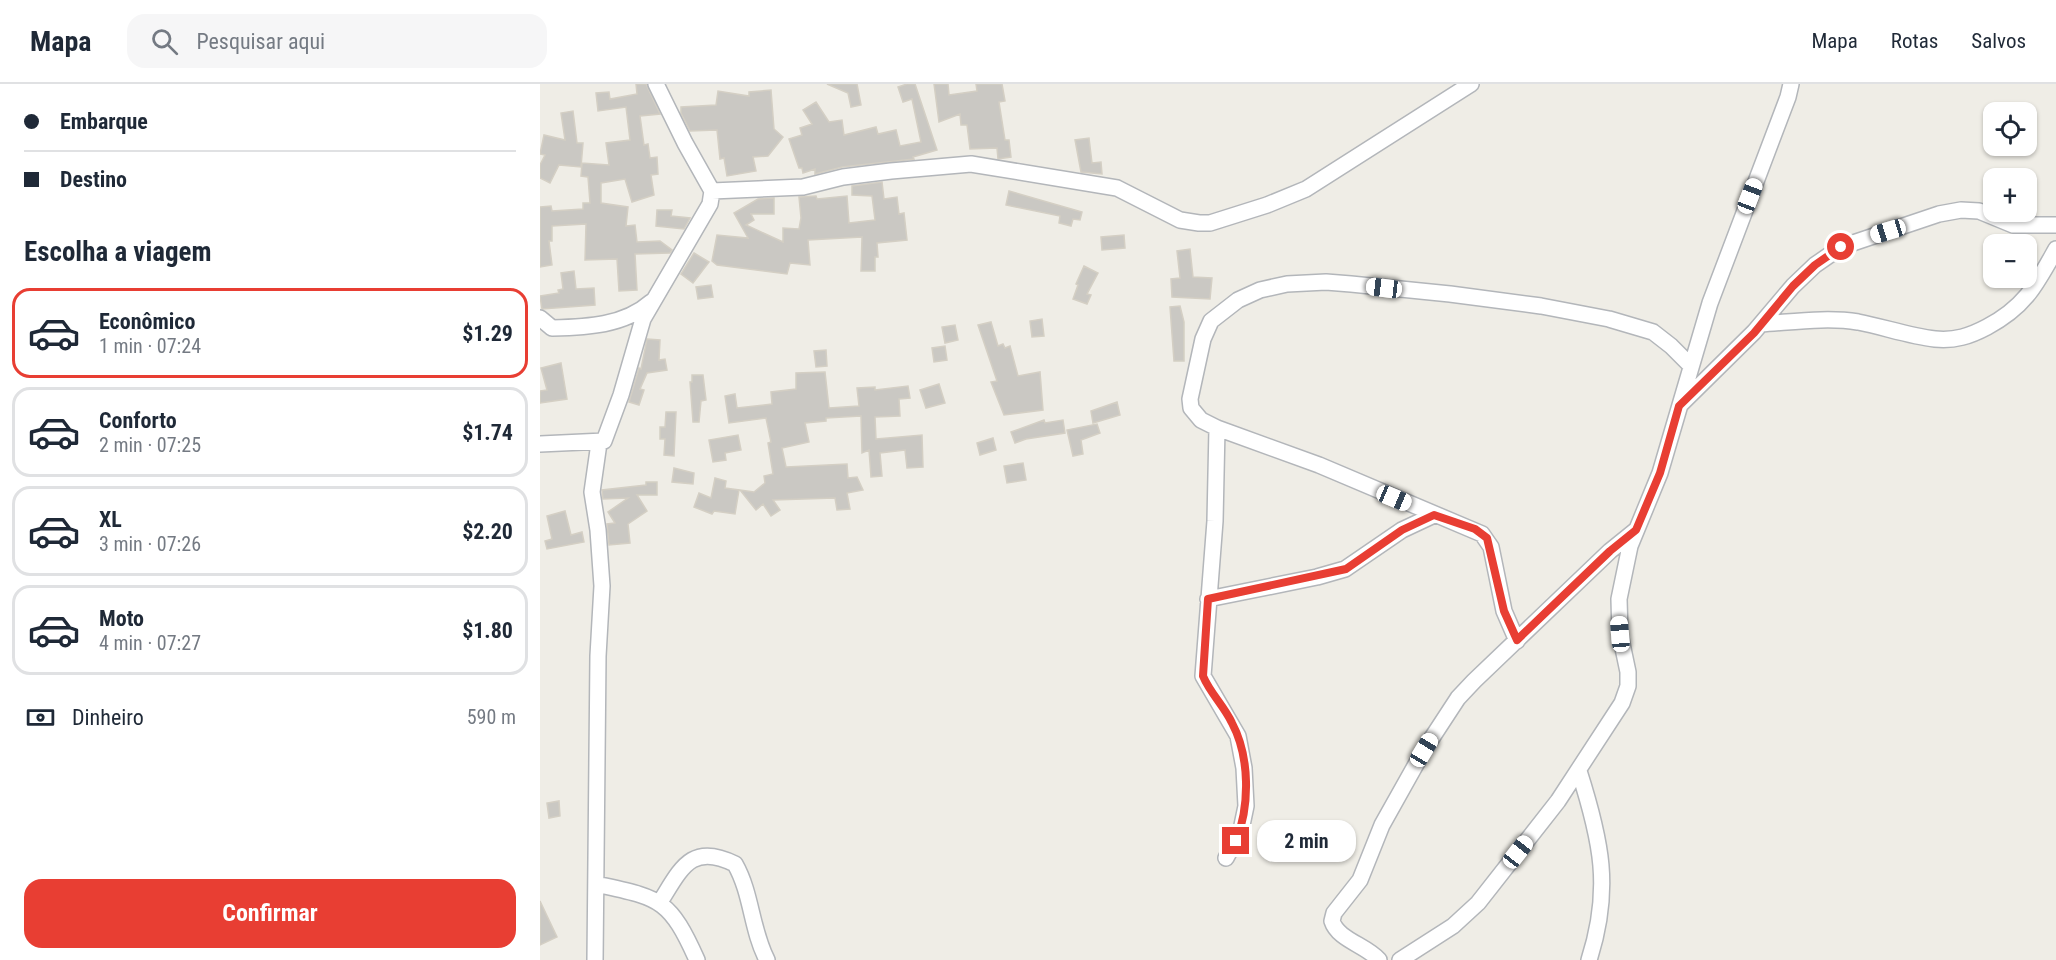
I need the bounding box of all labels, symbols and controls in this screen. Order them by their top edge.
search box [127,14,547,68]
text: Mapa [30,25,91,58]
icon: search [148,25,181,58]
text: Pesquisar aqui [196,29,325,54]
text: Mapa [1811,29,1858,53]
text: Rotas [1891,29,1938,53]
text: Salvos [1971,29,2026,53]
map controls [1983,102,2037,288]
button: locate [1983,102,2037,156]
text: Embarque [60,109,148,134]
text: Destino [60,167,127,192]
button: + [1983,168,2037,222]
car [1735,176,1765,216]
car [1868,217,1908,245]
route start [1827,233,1854,260]
button: − [1983,234,2037,288]
text: Escolha a viagem [24,236,212,268]
car [1365,277,1403,299]
icon: car [27,306,81,360]
text: Econômico [99,309,195,334]
text: $1.29 [462,321,513,346]
text: 1 min · 07:24 [99,334,201,358]
icon: car [27,405,81,459]
text: Conforto [99,408,177,433]
text: $1.74 [462,420,513,445]
text: 2 min · 07:25 [99,433,201,457]
car [1374,483,1414,513]
icon: car [27,504,81,558]
text: XL [99,507,122,532]
text: $2.20 [462,519,513,544]
text: 3 min · 07:26 [99,532,201,556]
icon: car [27,603,81,657]
text: Moto [99,606,144,631]
car [1609,615,1631,653]
text: $1.80 [462,618,513,643]
text: 4 min · 07:27 [99,631,201,655]
icon: cash [24,701,57,734]
text: Dinheiro [72,705,144,730]
text: 590 m [467,705,516,729]
car [1407,730,1441,770]
callout: 2 min [1257,820,1356,862]
route end [1222,827,1249,854]
text: 2 min [1284,829,1329,853]
car [1500,832,1536,872]
button: Confirmar [24,879,516,948]

